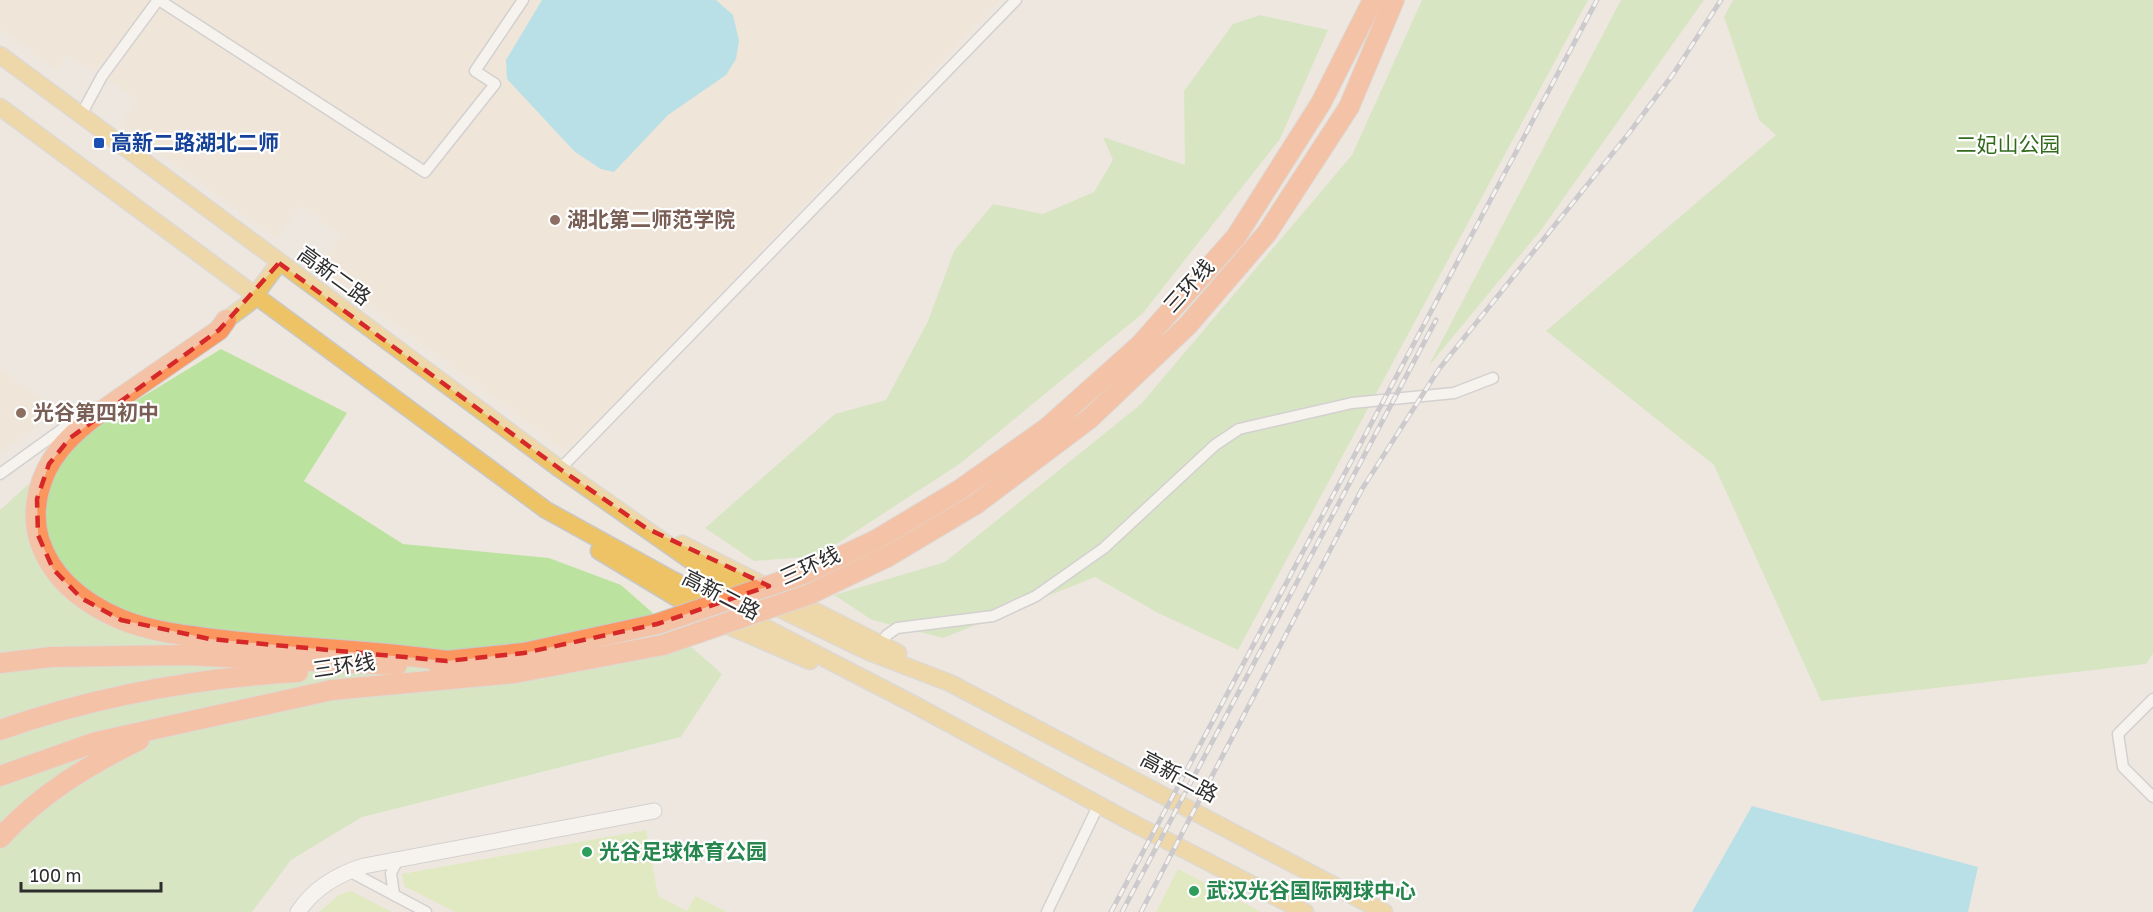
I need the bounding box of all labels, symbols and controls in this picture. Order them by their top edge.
place label: 高新二路湖北二师 [111,129,279,155]
park label: 二妃山公园 [1956,131,2061,157]
marker: 高新二路湖北二师 [92,136,106,150]
place label: 湖北第二师范学院 [567,206,735,232]
marker: 湖北第二师范学院 [548,213,562,227]
street label: 高新二路 [293,240,376,310]
street label: 三环线 [1158,253,1219,317]
place label: 光谷第四初中 [33,399,159,425]
marker: 光谷第四初中 [14,406,28,420]
street label: 三环线 [776,540,844,590]
street label: 高新二路 [678,563,765,625]
street label: 三环线 [311,648,377,682]
street label: 高新二路 [1136,745,1223,807]
place label: 光谷足球体育公园 [599,838,767,864]
marker: 光谷足球体育公园 [580,845,594,859]
scale bar [21,855,160,893]
text: 100 m [30,864,81,886]
place label: 武汉光谷国际网球中心 [1206,877,1416,903]
marker: 武汉光谷国际网球中心 [1187,884,1201,898]

